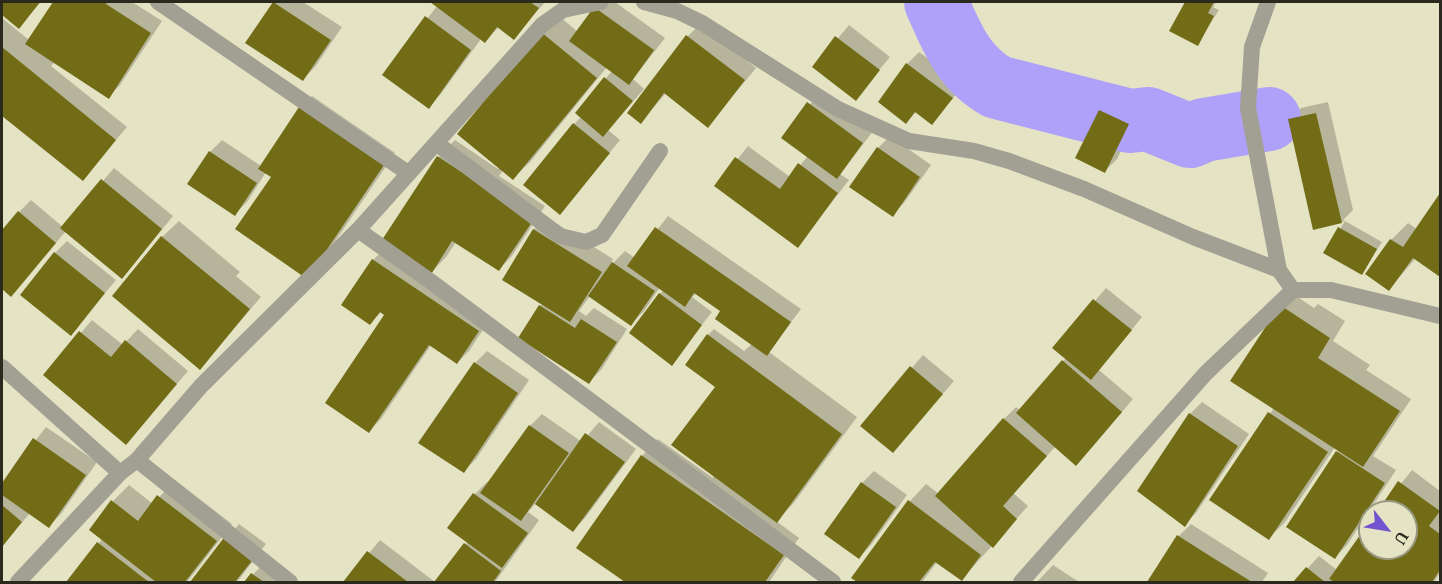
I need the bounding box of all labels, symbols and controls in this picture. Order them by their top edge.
north arrow [1358,500,1418,560]
text: U [1389,528,1414,549]

